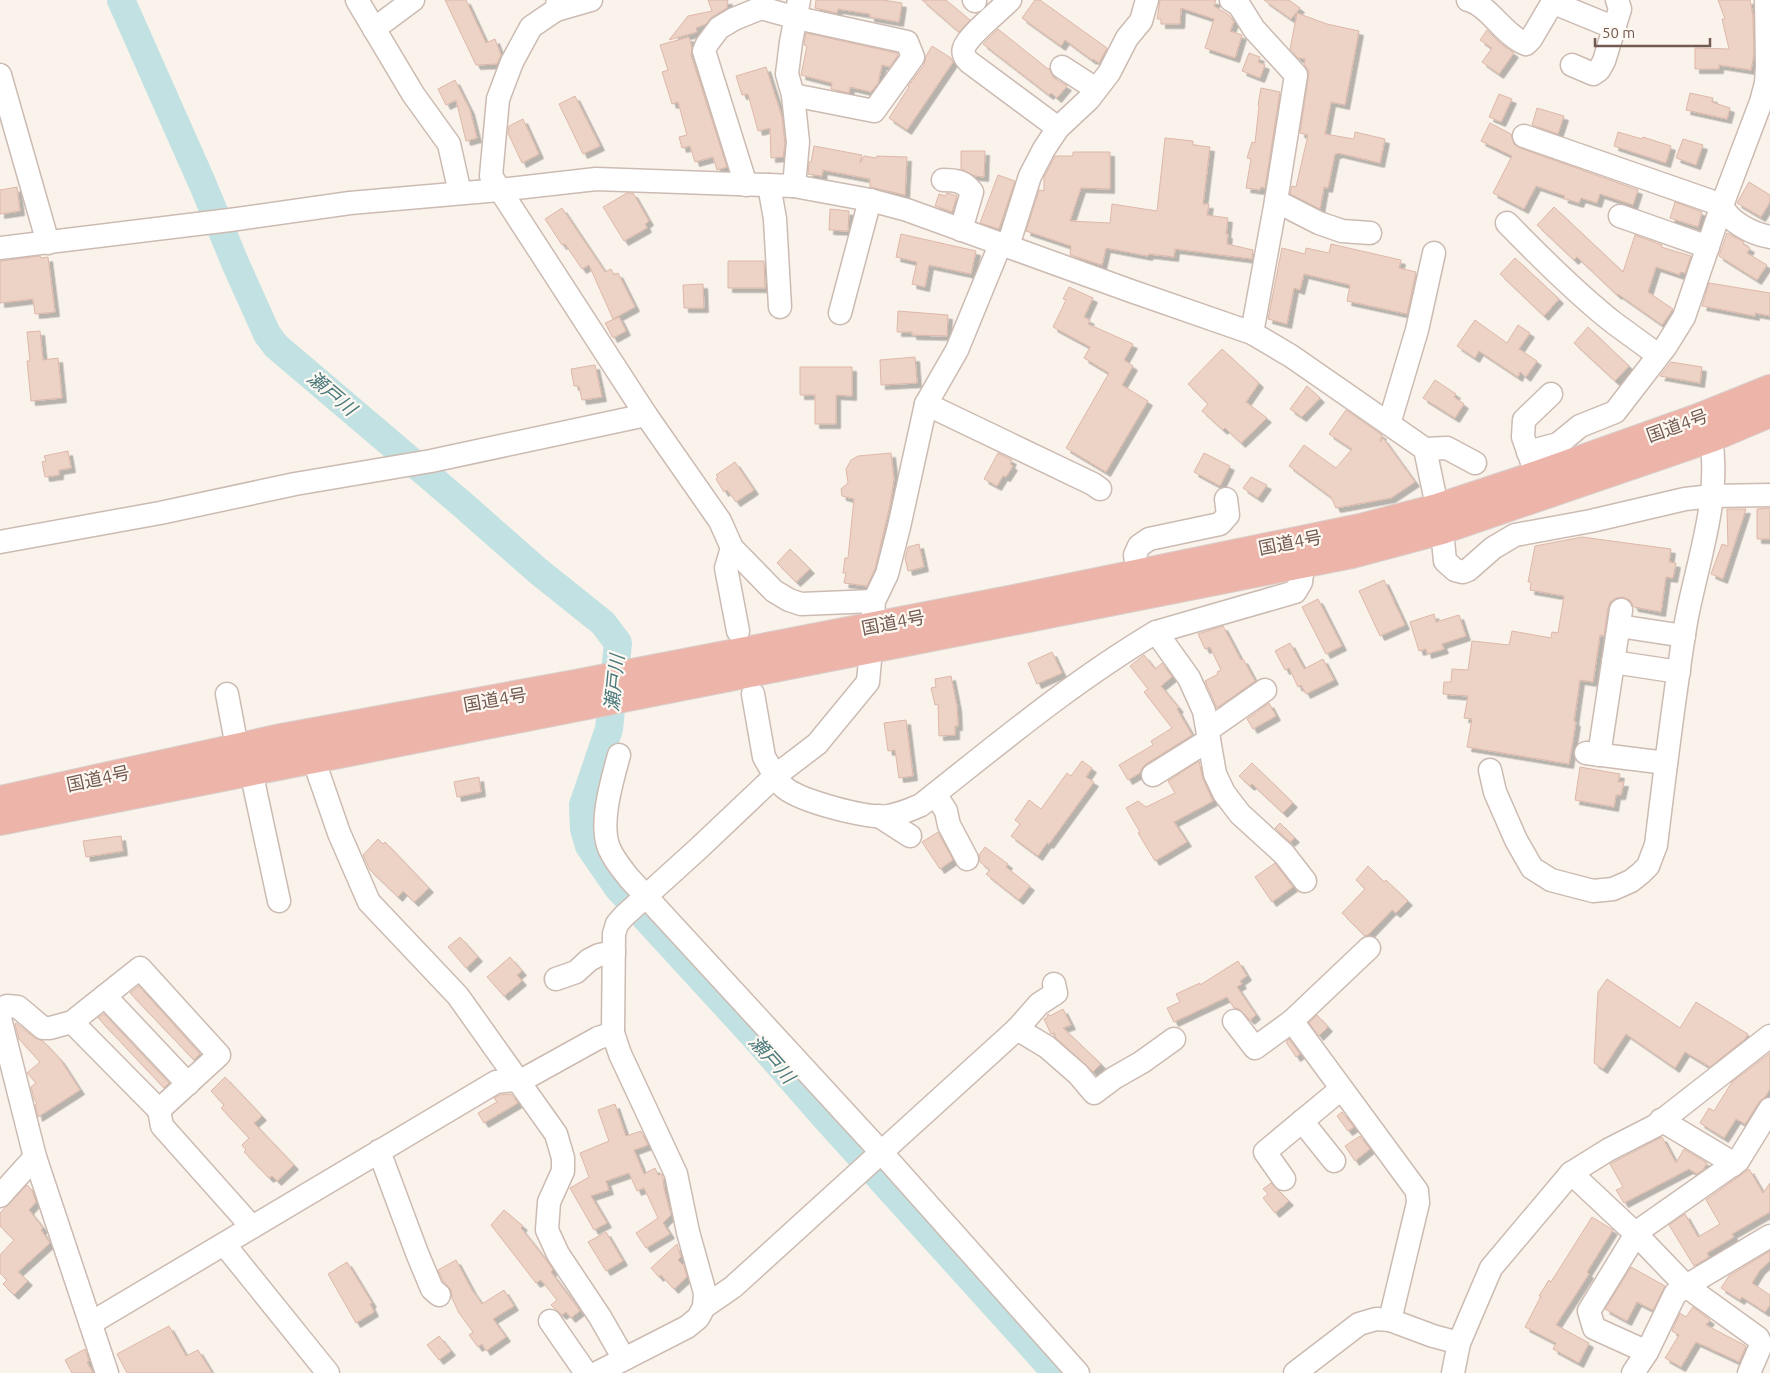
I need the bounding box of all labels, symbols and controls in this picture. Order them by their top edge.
scale bar [1595,15,1710,47]
text: 50 m [1602,24,1635,41]
water label: 瀬戸川 [303,366,362,421]
street label: 国道4号 [1643,405,1711,445]
street label: 国道4号 [1257,526,1323,558]
street label: 国道4号 [860,606,926,638]
water label: 瀬戸川 [600,652,628,713]
street label: 国道4号 [462,684,528,714]
street label: 国道4号 [65,762,131,794]
water label: 瀬戸川 [745,1030,801,1089]

